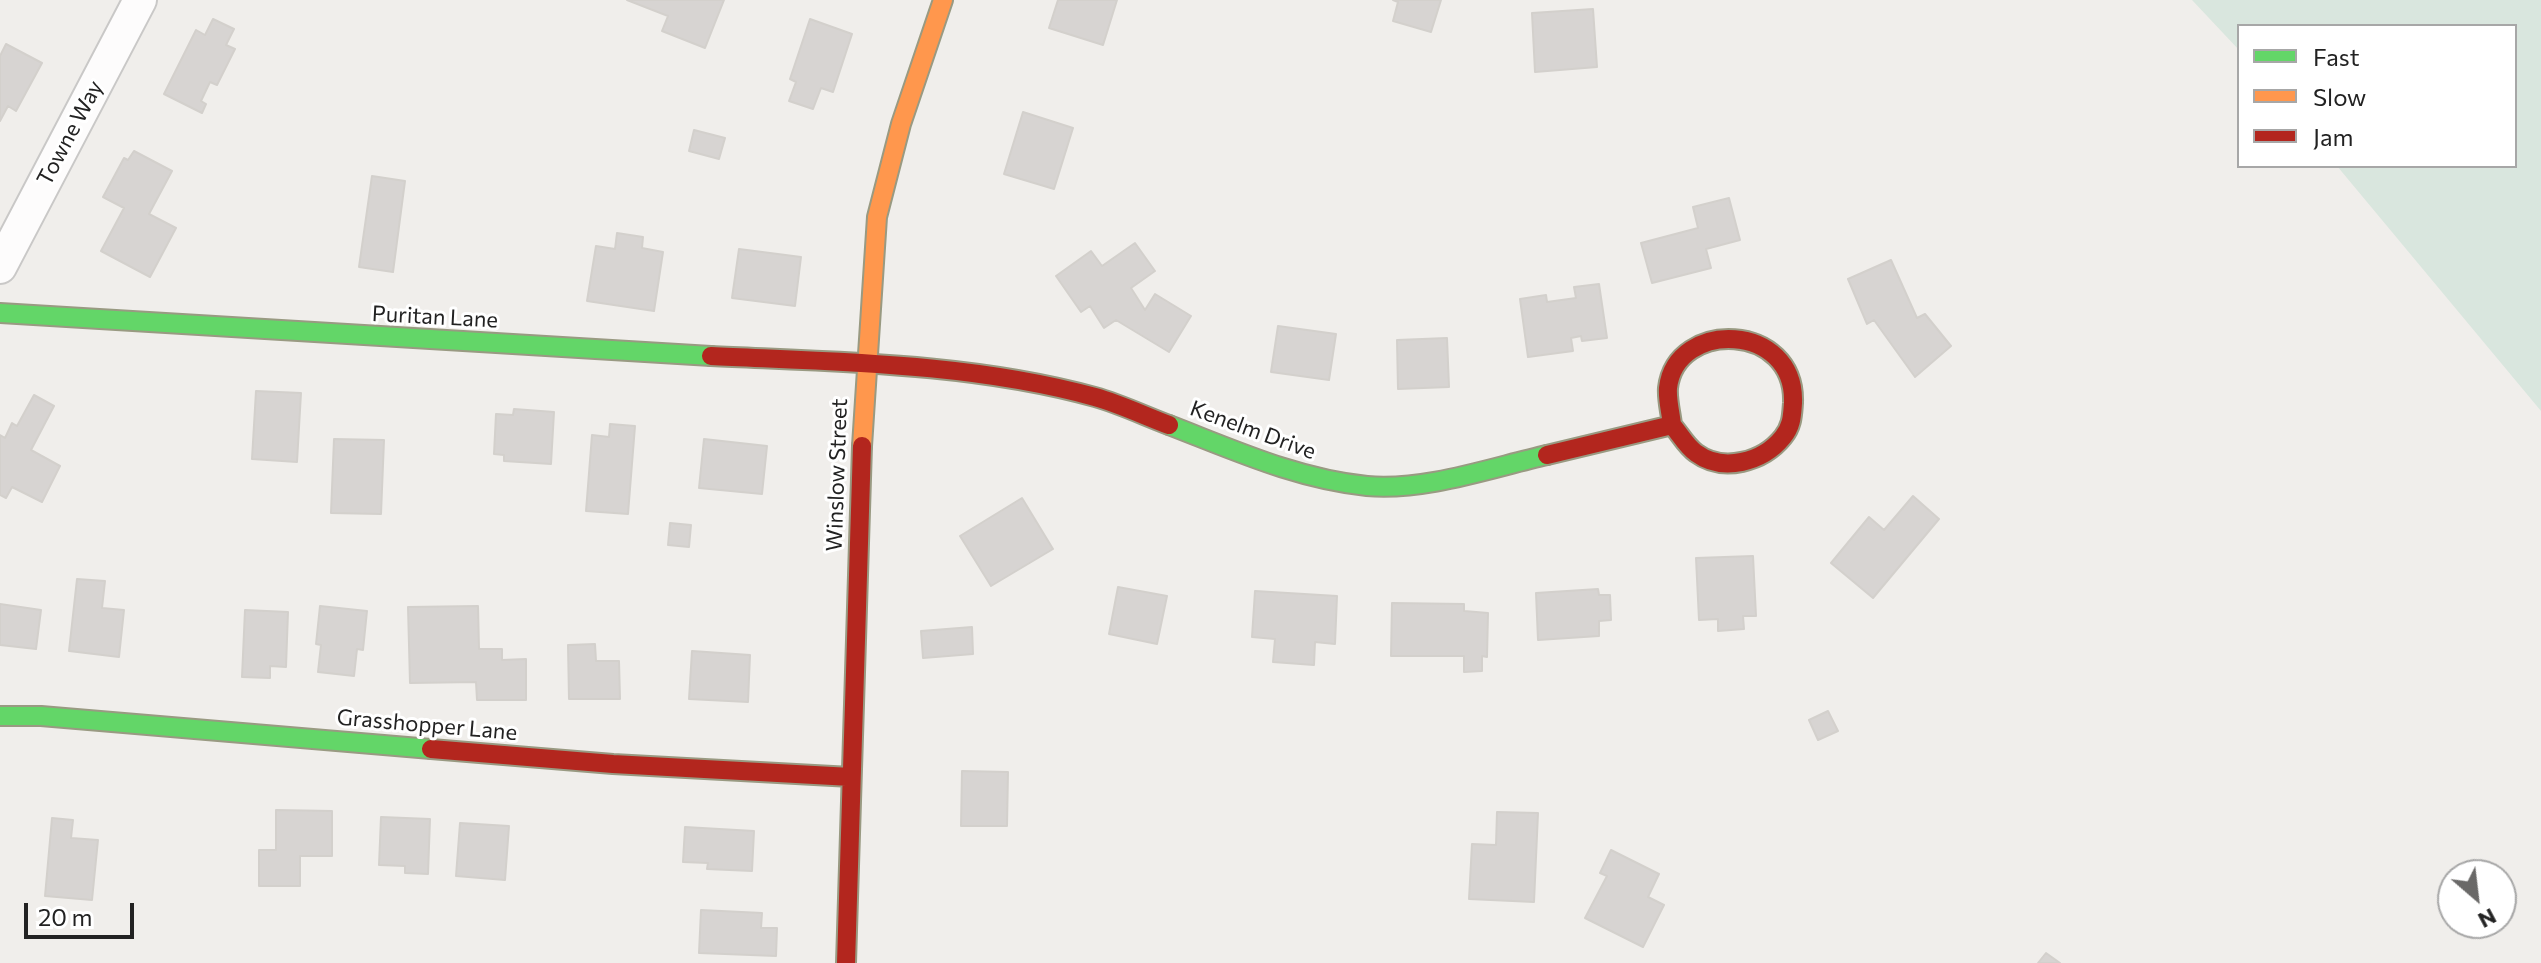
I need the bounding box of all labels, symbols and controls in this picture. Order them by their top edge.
legend [2237,24,2517,168]
text: Fast [2313,42,2360,71]
street label: Towne Way [31,76,109,190]
text: Slow [2313,82,2366,111]
text: Jam [2313,122,2353,151]
street label: Puritan Lane [371,301,499,333]
street label: Kenelm Drive [1186,395,1320,465]
street label: Winslow Street [821,398,853,552]
street label: Grasshopper Lane [336,704,518,746]
north arrow [2437,859,2517,939]
scale bar [28,887,138,937]
text: 20 m [38,902,92,931]
text: N [2474,903,2501,935]

